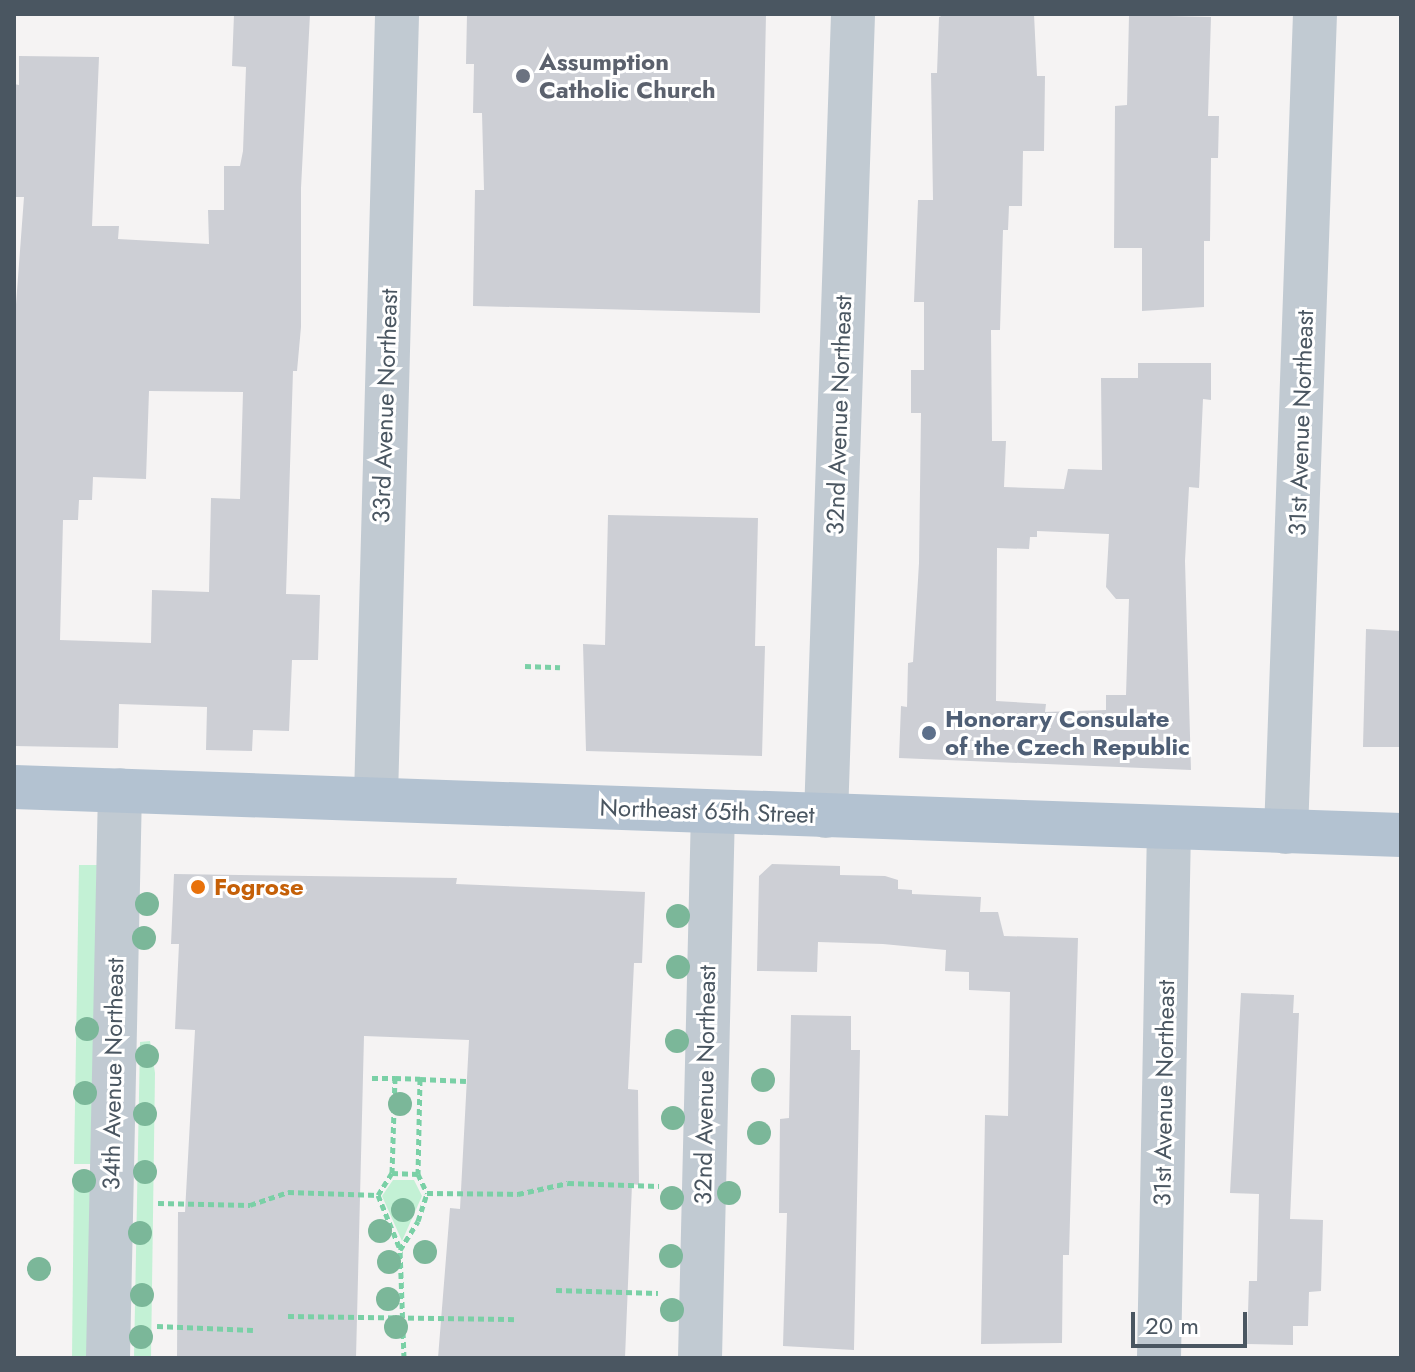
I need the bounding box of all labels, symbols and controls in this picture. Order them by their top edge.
place label: Assumption Catholic Church [539,48,716,104]
marker: Assumption Catholic Church [514,67,532,85]
street label: 33rd Avenue Northeast [367,288,403,524]
street label: 32nd Avenue Northeast [820,295,858,535]
street label: 31st Avenue Northeast [1283,310,1319,536]
place label: Honorary Consulate of the Czech Republic [945,705,1190,761]
marker: Honorary Consulate of the Czech Republic [920,724,938,742]
street label: Northeast 65th Street [599,793,815,829]
place label: Fogrose [214,873,304,901]
marker: Fogrose [189,878,207,896]
street label: 34th Avenue Northeast [97,958,129,1190]
street label: 32nd Avenue Northeast [689,965,721,1205]
street label: 31st Avenue Northeast [1148,980,1180,1206]
scale bar [1135,1296,1251,1346]
text: 20 m [1145,1308,1199,1343]

